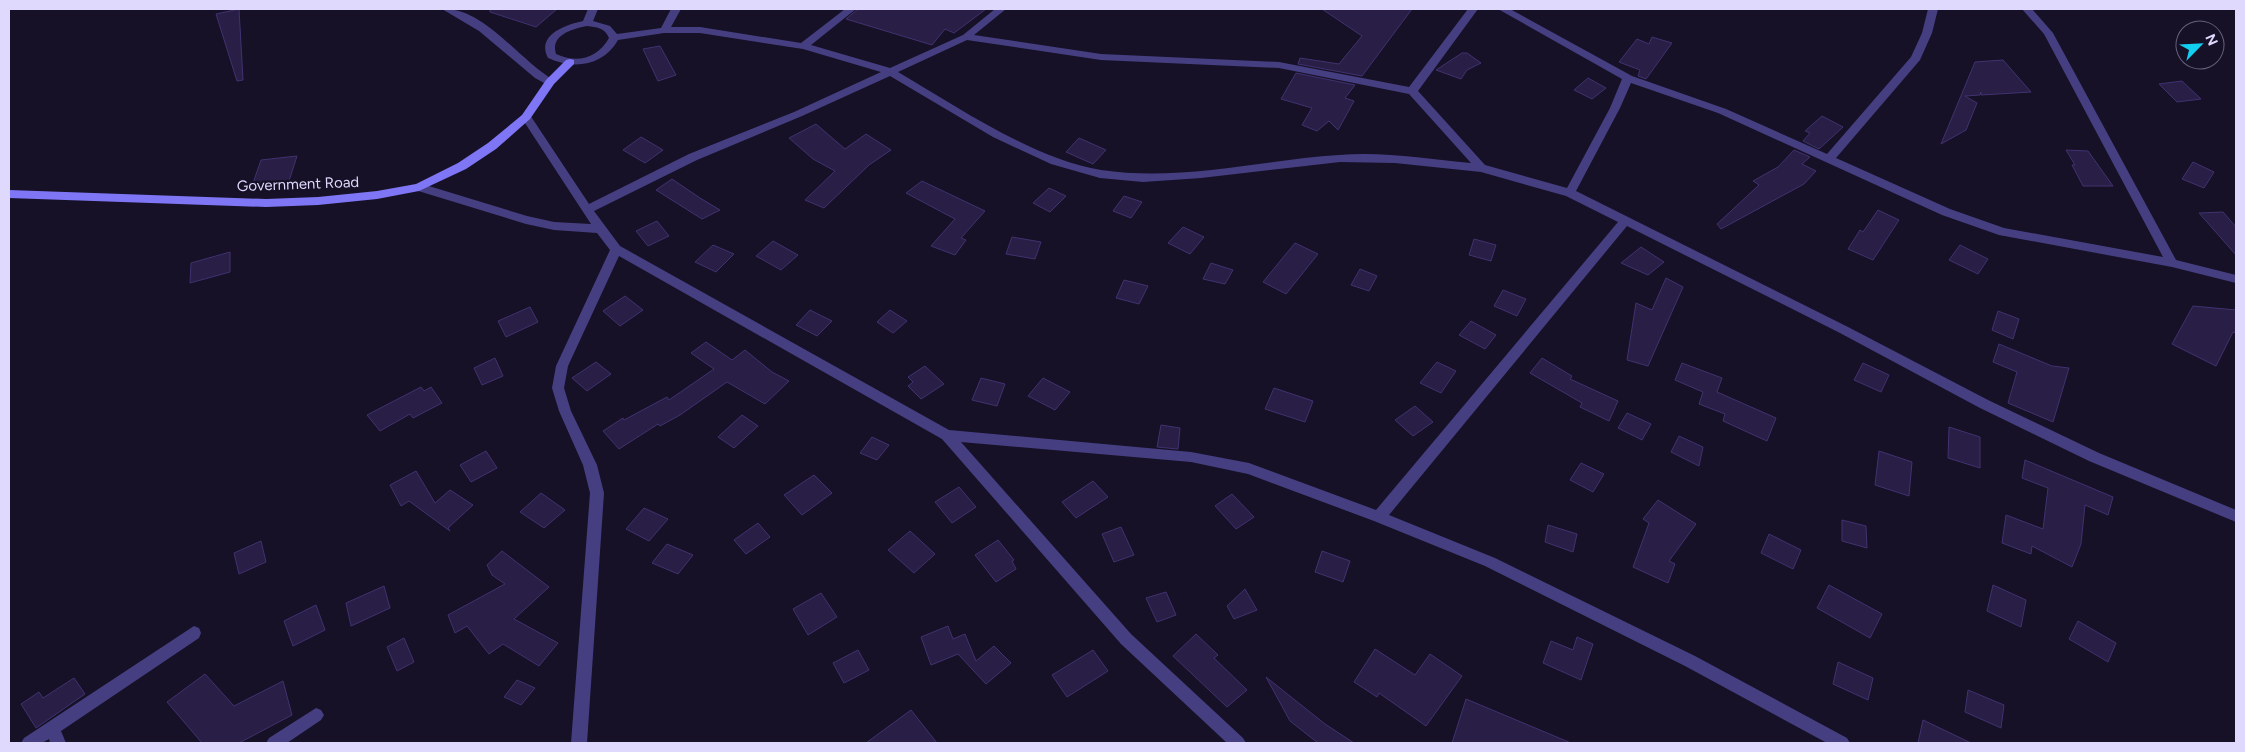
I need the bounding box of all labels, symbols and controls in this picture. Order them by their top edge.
north arrow [2175,20,2225,70]
text: N [2201,32,2221,48]
street label: Government Road [237,173,359,195]

